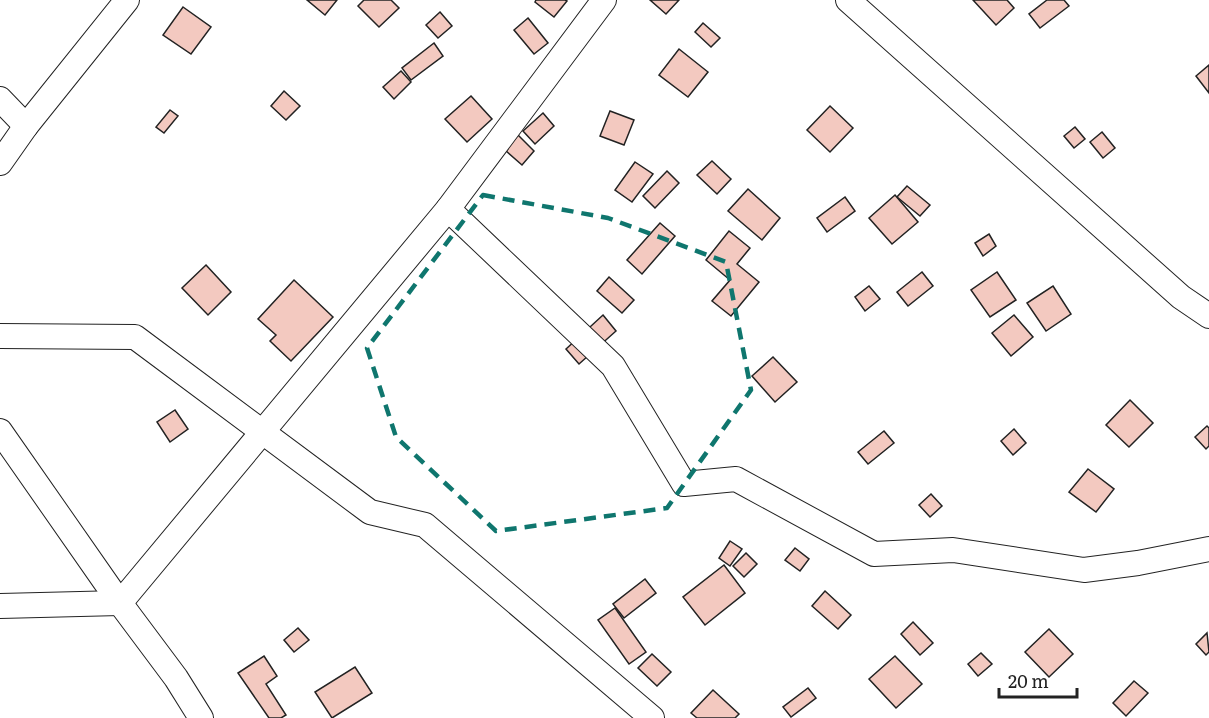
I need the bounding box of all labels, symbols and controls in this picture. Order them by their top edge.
scale bar [999,661,1077,699]
text: 20 m [1008,667,1049,694]

